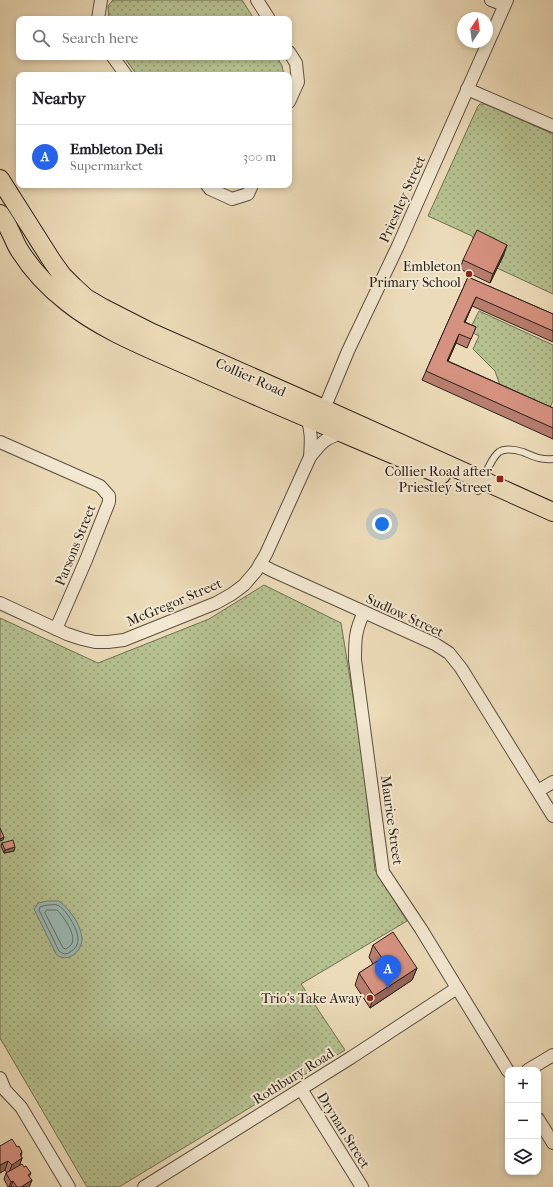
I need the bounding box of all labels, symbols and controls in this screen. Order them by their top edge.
north arrow [457,12,493,48]
search box [16,16,292,60]
icon: search [30,27,52,49]
text: Search here [62,29,138,47]
text: Nearby [32,88,86,108]
text: Embleton Deli [70,140,163,158]
text: A [41,149,49,164]
text: 300 m [243,149,276,164]
street label: Priestley Street [376,153,429,245]
text: Supermarket [70,158,143,173]
place label: Embleton Primary School [369,258,461,291]
marker: Embleton Primary School [464,269,474,279]
street label: Collier Road [213,354,289,401]
place label: Collier Road after Priestley Street [385,463,492,496]
marker: Collier Road after Priestley Street [495,474,505,484]
street label: Parsons Street [51,502,99,588]
your location [372,514,392,534]
street label: McGregor Street [124,575,224,630]
street label: Sudlow Street [363,590,446,641]
street label: Maurice Street [377,774,406,866]
pin: A [375,955,401,988]
place label: Trio's Take Away [261,990,363,1007]
marker: Trio's Take Away [365,993,375,1003]
street label: Rothbury Road [250,1045,337,1108]
map controls [505,1067,541,1175]
button: + [505,1067,541,1103]
street label: Drynan Street [313,1089,374,1172]
button: − [505,1103,541,1139]
button: layers [505,1139,541,1175]

